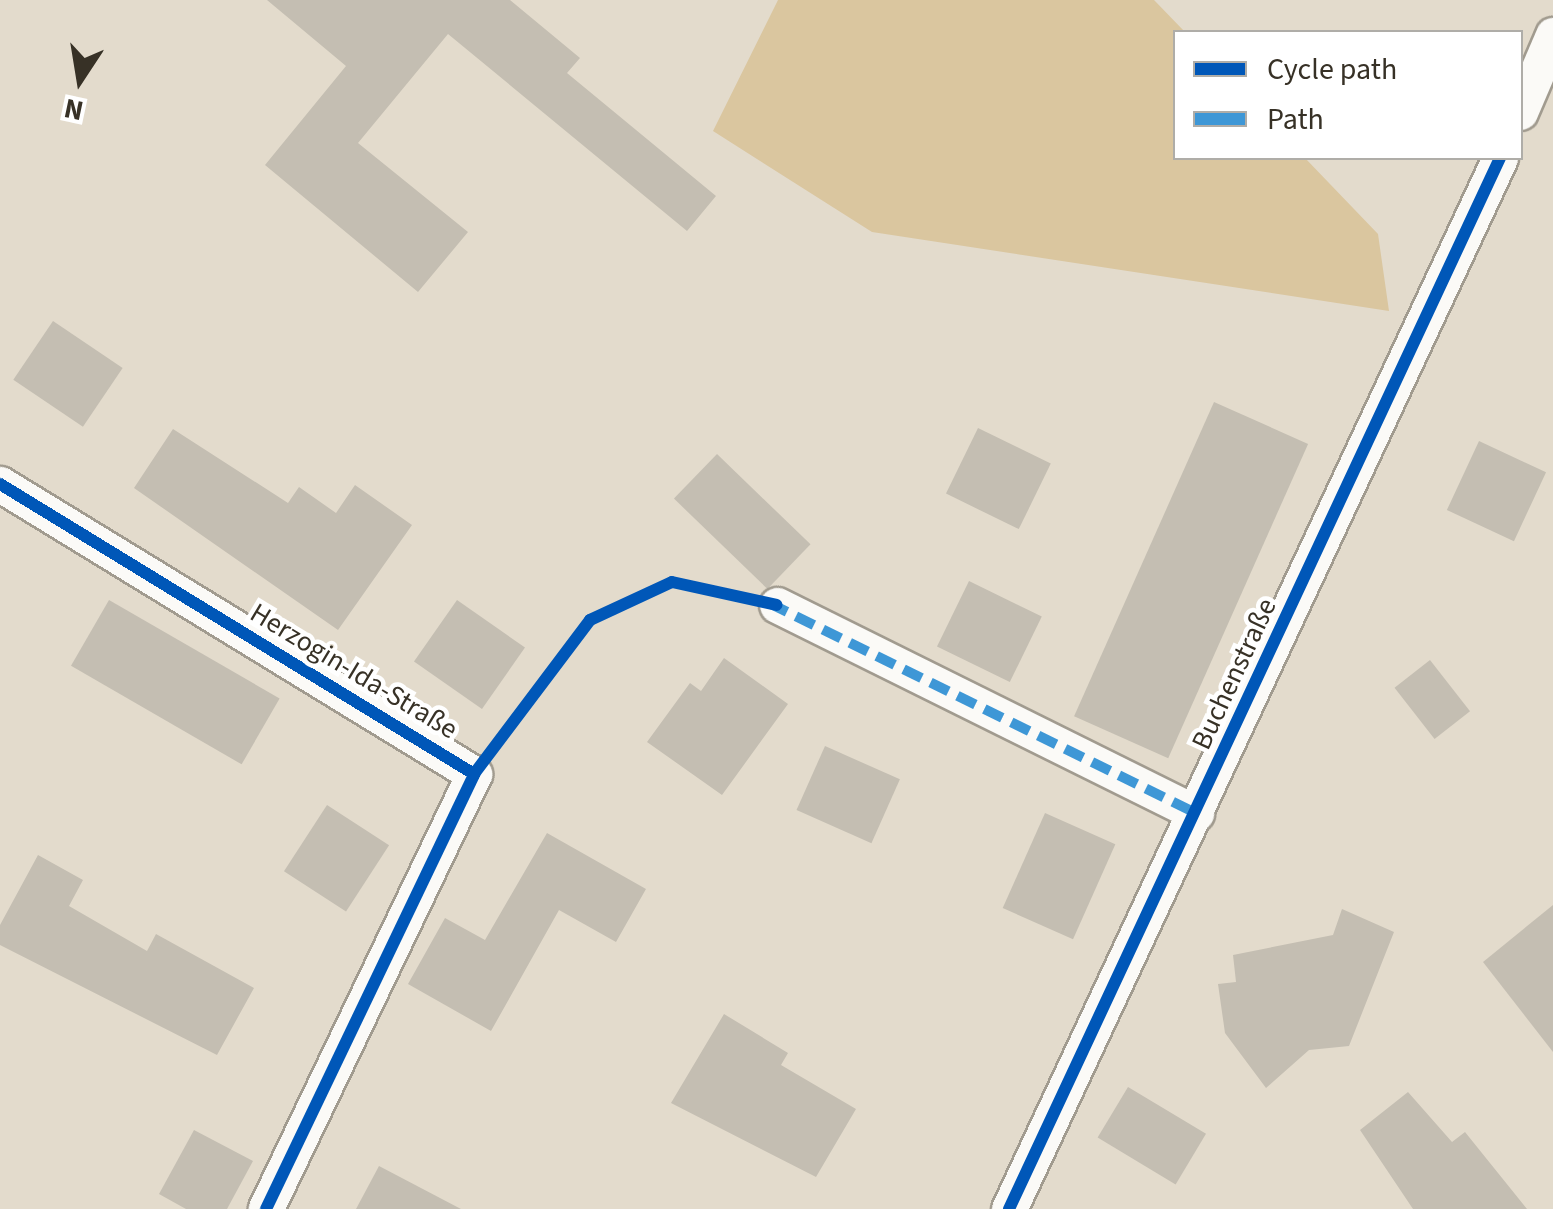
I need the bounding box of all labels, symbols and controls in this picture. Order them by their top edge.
north arrow [30,30,130,130]
legend [1173,30,1523,160]
text: Cycle path [1267,48,1397,91]
text: N [60,88,87,131]
text: Path [1267,98,1324,141]
street label: Buchenstraße [1184,593,1284,755]
street label: Herzogin-Ida-Straße [244,596,464,746]

